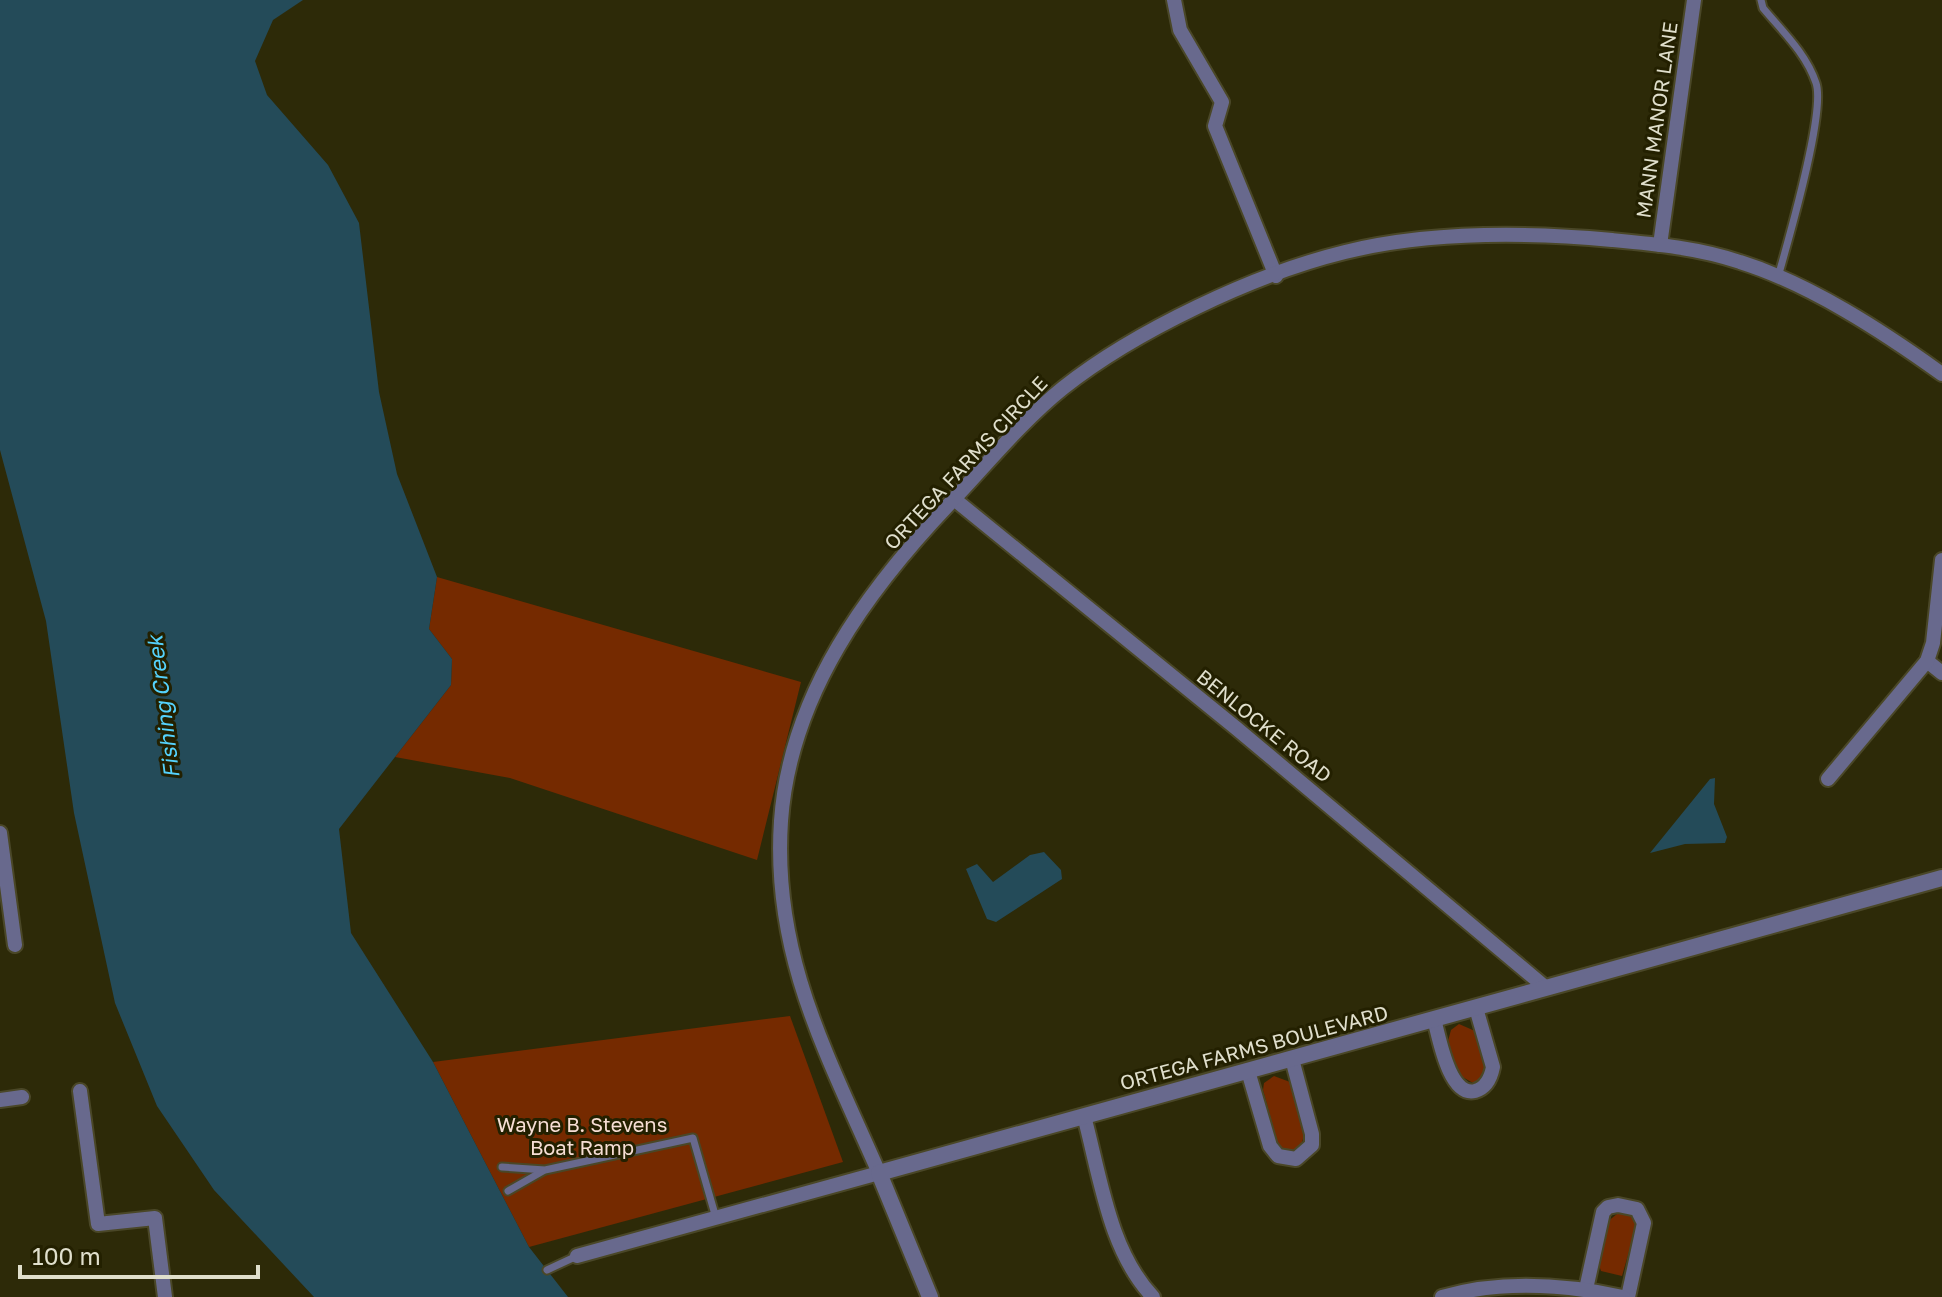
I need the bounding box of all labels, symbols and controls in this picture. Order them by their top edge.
street label: MANN MANOR LANE [1630,20,1682,220]
street label: ORTEGA FARMS CIRCLE [879,371,1052,554]
water label: Fishing Creek [140,631,185,780]
street label: BENLOCKE ROAD [1192,664,1337,787]
street label: ORTEGA FARMS BOULEVARD [1117,1000,1390,1094]
park label: Wayne B. Stevens Boat Ramp [497,1112,667,1159]
scale bar [20,1229,258,1279]
text: 100 m [32,1241,101,1270]

